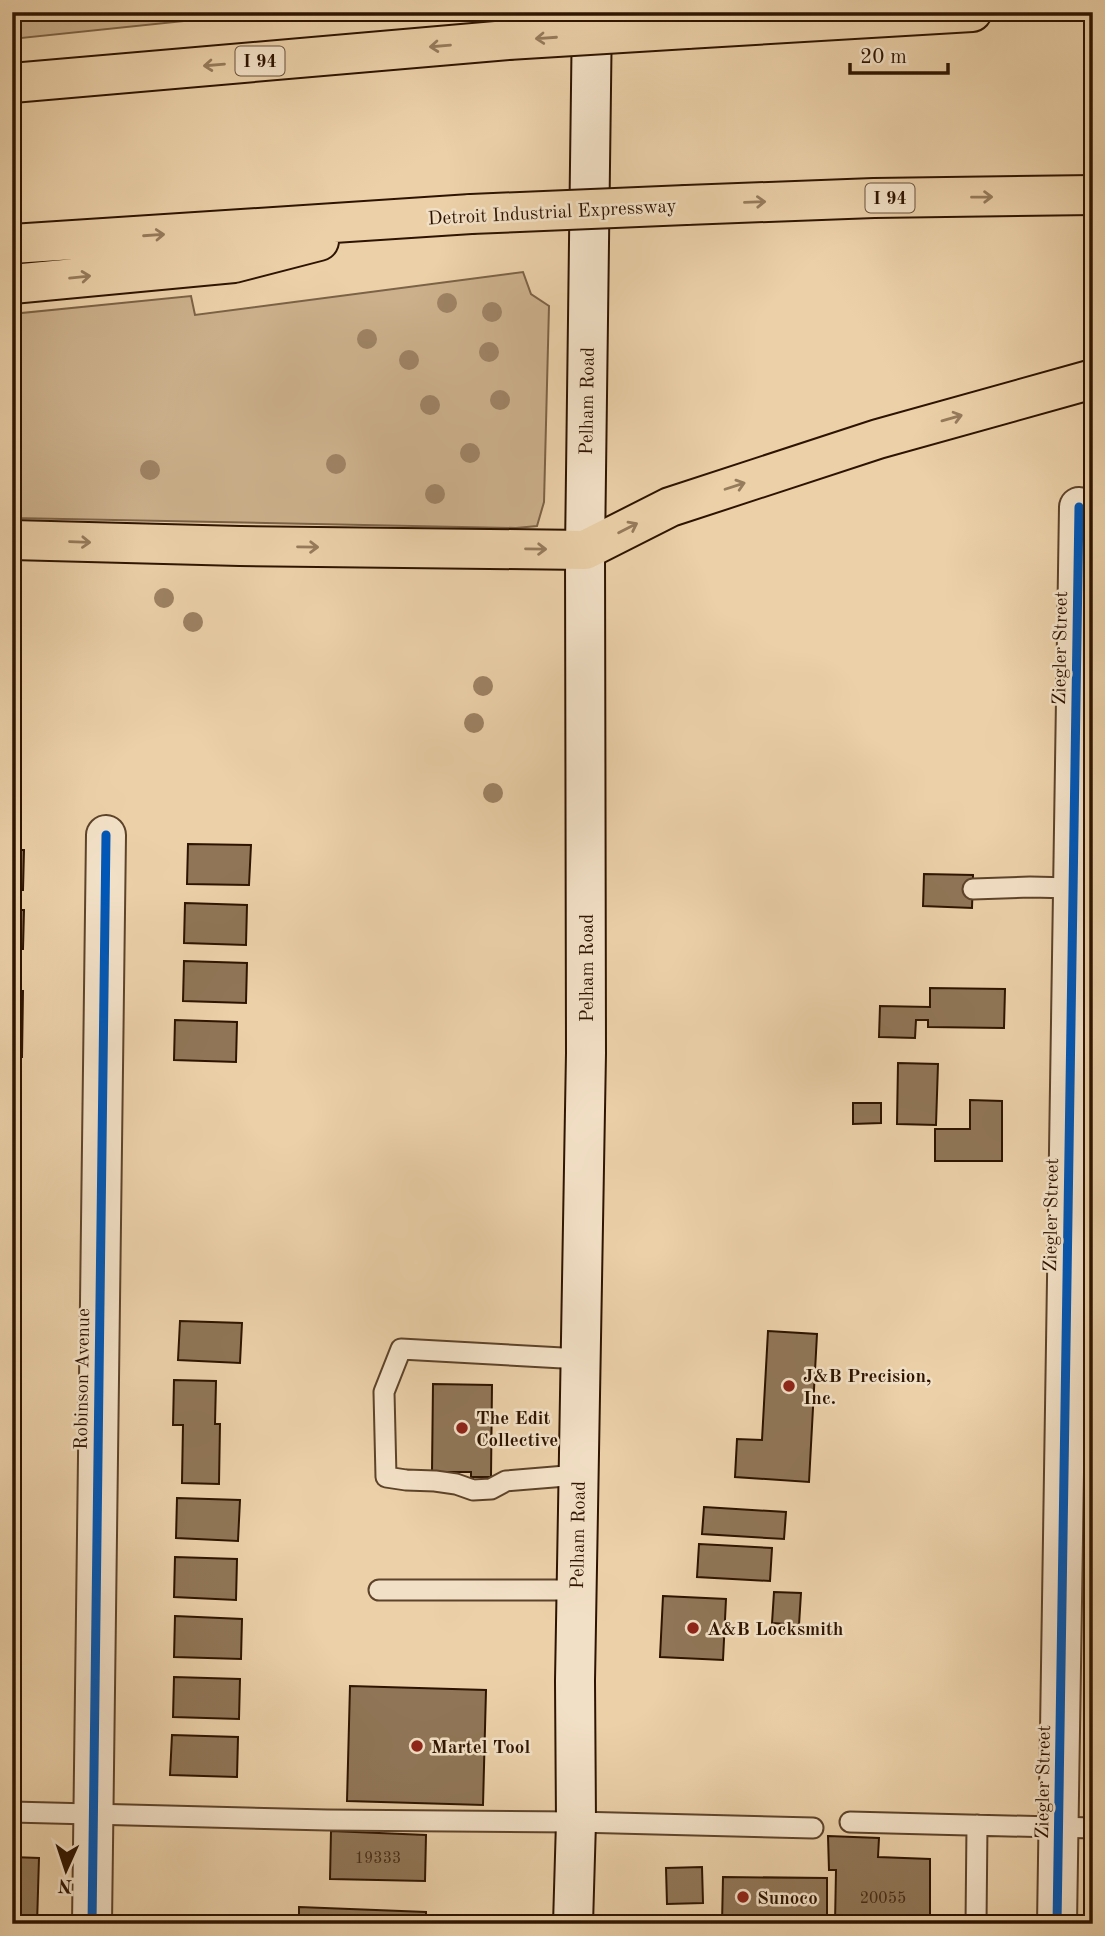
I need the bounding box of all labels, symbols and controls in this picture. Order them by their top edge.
one-way arrow [535,32,558,45]
scale bar [850,32,948,76]
one-way arrow [430,40,452,53]
road number: I 94 [236,46,284,76]
text: 20 m [860,47,907,68]
one-way arrow [203,59,225,72]
road number: I 94 [866,183,914,212]
one-way arrow [970,190,993,203]
one-way arrow [743,196,766,209]
street label: Detroit Industrial Expressway [427,197,677,230]
one-way arrow [142,228,165,241]
one-way arrow [68,271,91,284]
street label: Pelham Road [578,347,599,455]
one-way arrow [941,411,963,424]
one-way arrow [724,478,746,491]
one-way arrow [617,521,637,535]
one-way arrow [69,535,92,548]
one-way arrow [297,540,320,554]
one-way arrow [524,543,547,556]
street label: Ziegler Street [1051,591,1072,705]
street label: Pelham Road [579,914,598,1022]
street label: Ziegler Street [1042,1158,1063,1272]
street label: Robinson Avenue [73,1308,94,1450]
place label: J&B Precision, Inc. [803,1368,931,1409]
marker: J&B Precision, Inc. [781,1378,797,1394]
place label: The Edit Collective [476,1410,558,1451]
marker: The Edit Collective [454,1420,470,1436]
street label: Pelham Road [569,1481,590,1589]
marker: A&B Locksmith [685,1620,701,1636]
place label: A&B Locksmith [707,1621,844,1640]
street label: Ziegler Street [1034,1725,1055,1839]
marker: Martel Tool [409,1738,425,1754]
place label: Martel Tool [431,1739,530,1758]
north arrow [32,1834,102,1904]
house number: 19333 [355,1851,401,1867]
text: N [57,1875,73,1894]
marker: Sunoco [735,1889,751,1905]
place label: Sunoco [757,1890,818,1909]
house number: 20055 [860,1891,906,1907]

